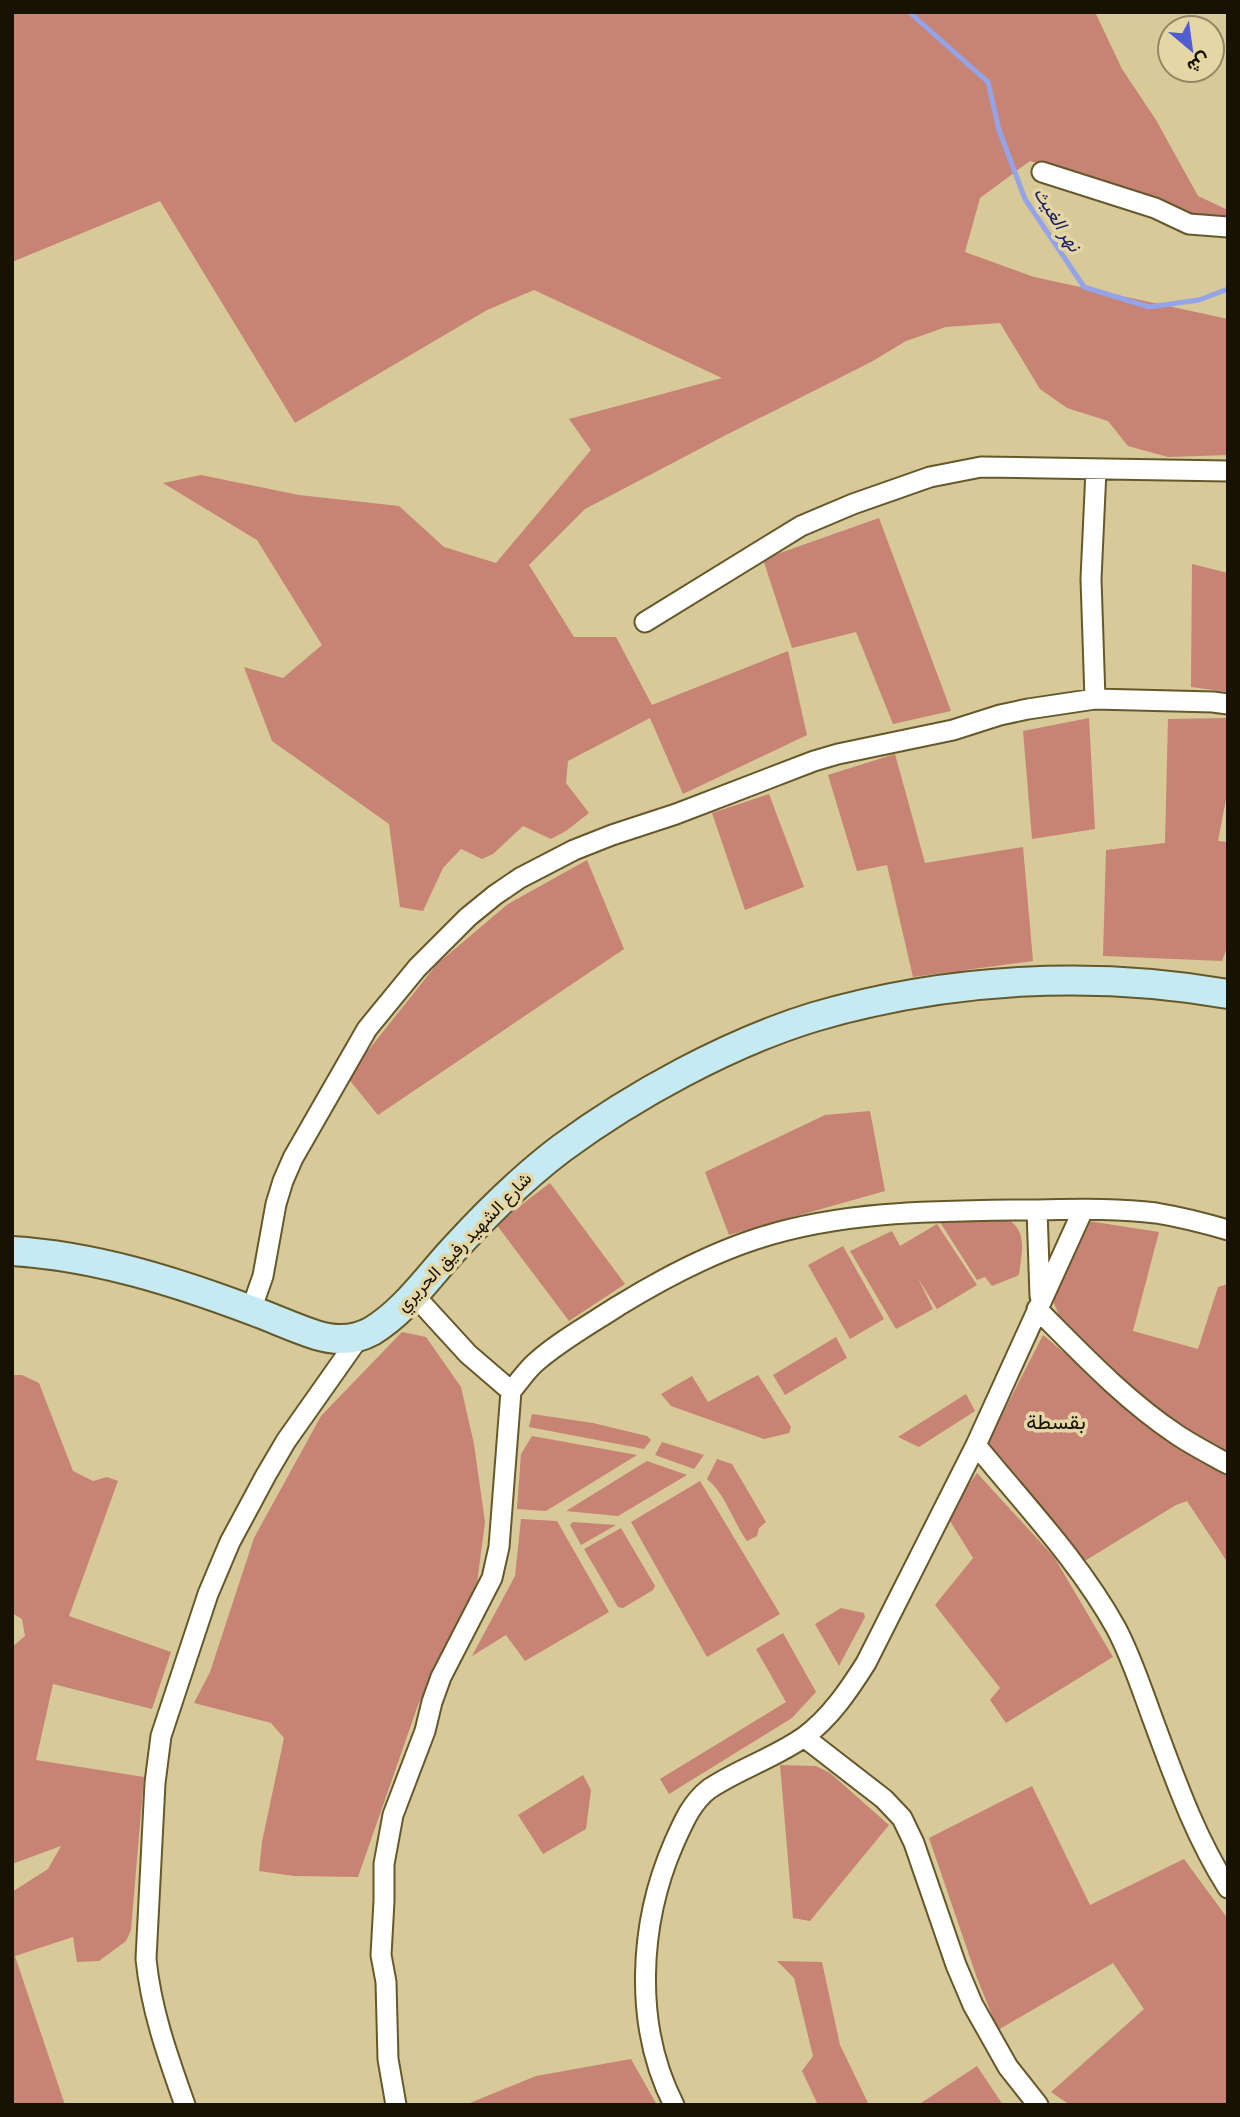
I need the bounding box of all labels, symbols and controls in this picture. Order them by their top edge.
north arrow [1156,14,1226,84]
text: ش [1183,48,1215,80]
water label: نهر الغيث [1029,182,1088,257]
street label: شارع الشهيد رفيق الحريري [391,1167,539,1319]
district label: بقسطة [1026,1408,1086,1435]

